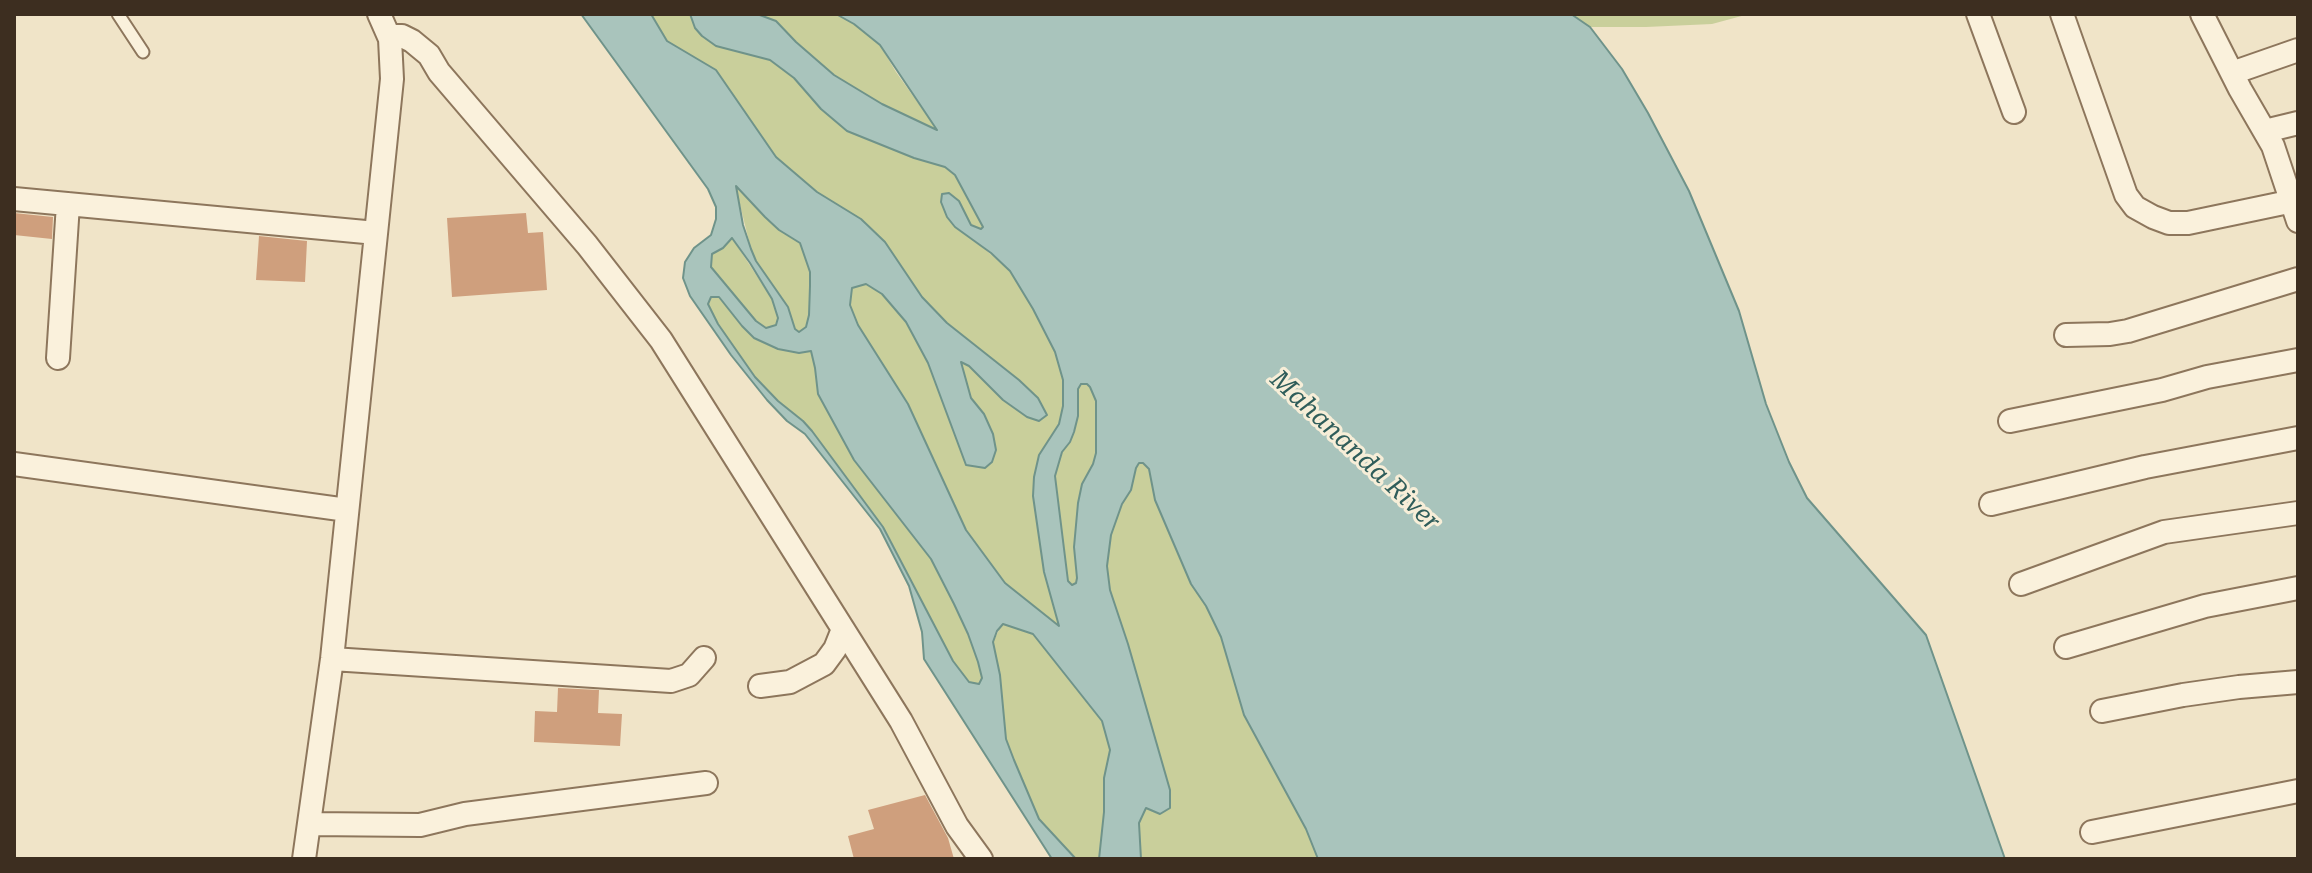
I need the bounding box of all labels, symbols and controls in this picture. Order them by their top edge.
water label: Mahananda River [1264,364,1446,538]

